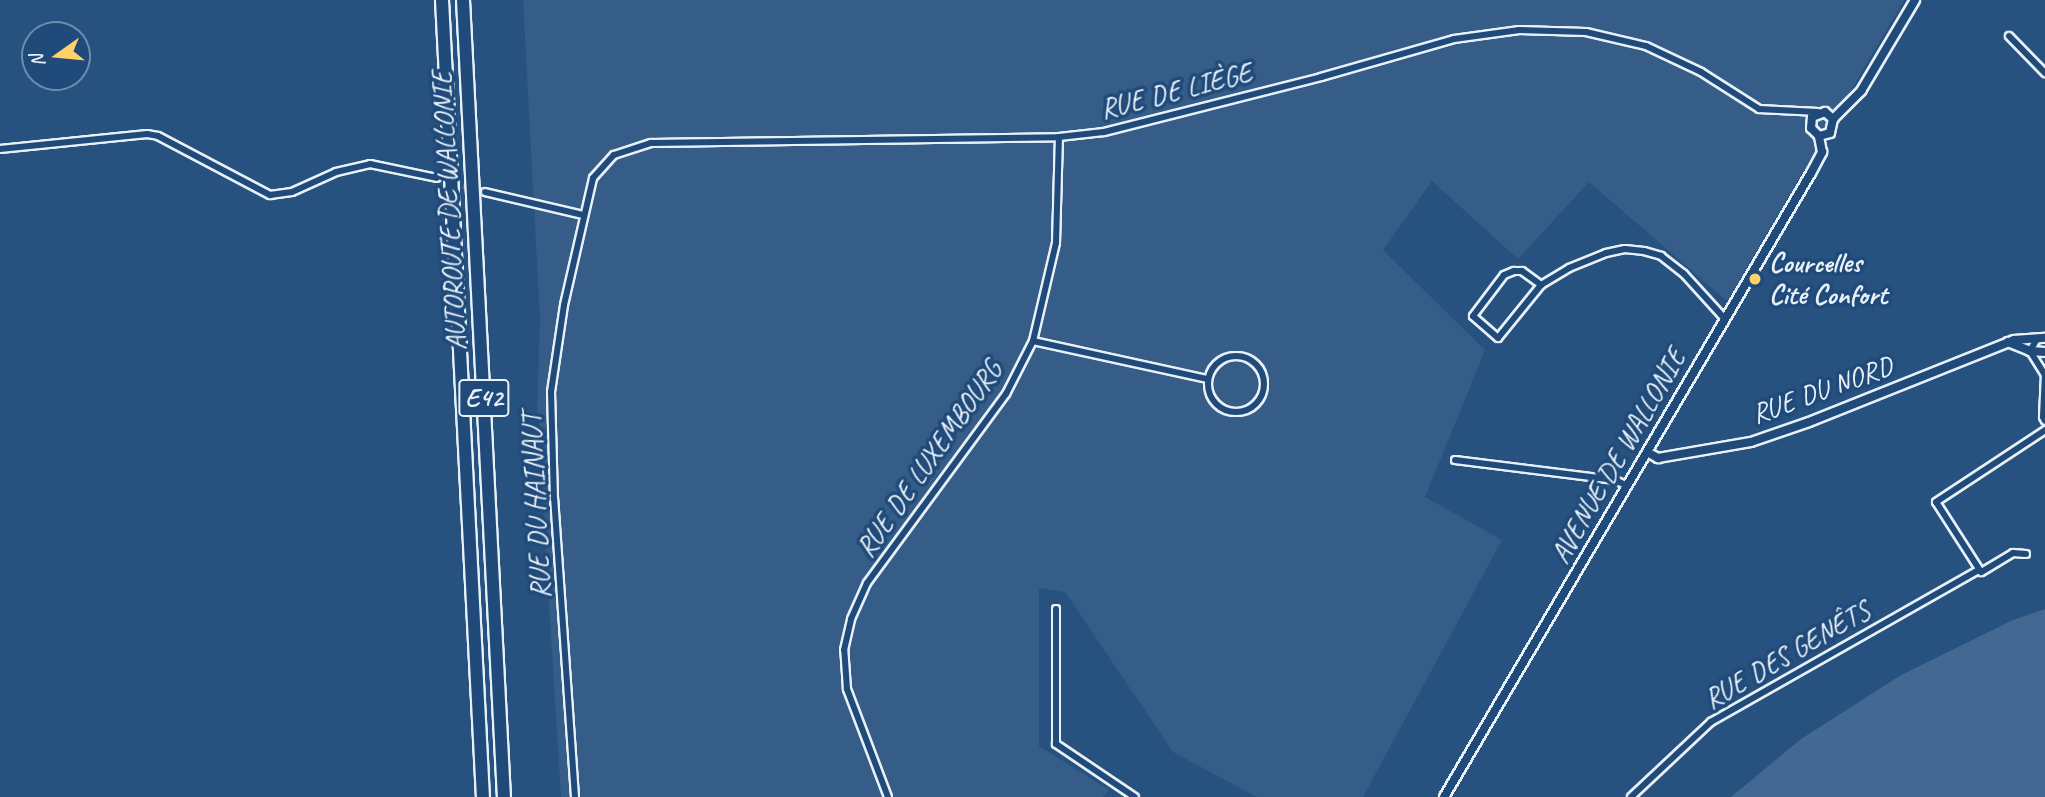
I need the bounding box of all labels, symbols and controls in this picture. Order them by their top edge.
north arrow [21,21,91,91]
text: N [25,52,51,70]
street label: RUE DE LIÈGE [1097,56,1255,126]
street label: AUTOROUTE DE WALLONIE [425,71,473,351]
place label: Courcelles Cité Confort [1769,246,1887,312]
marker: Courcelles Cité Confort [1747,271,1763,287]
street label: AVENUE DE WALLONIE [1543,344,1693,568]
street label: RUE DU NORD [1747,349,1897,431]
street label: RUE DE LUXEMBOURG [849,355,1009,563]
road number: E42 [458,376,510,420]
street label: RUE DU HAINAUT [514,413,558,599]
street label: RUE DES GENÊTS [1698,594,1876,716]

